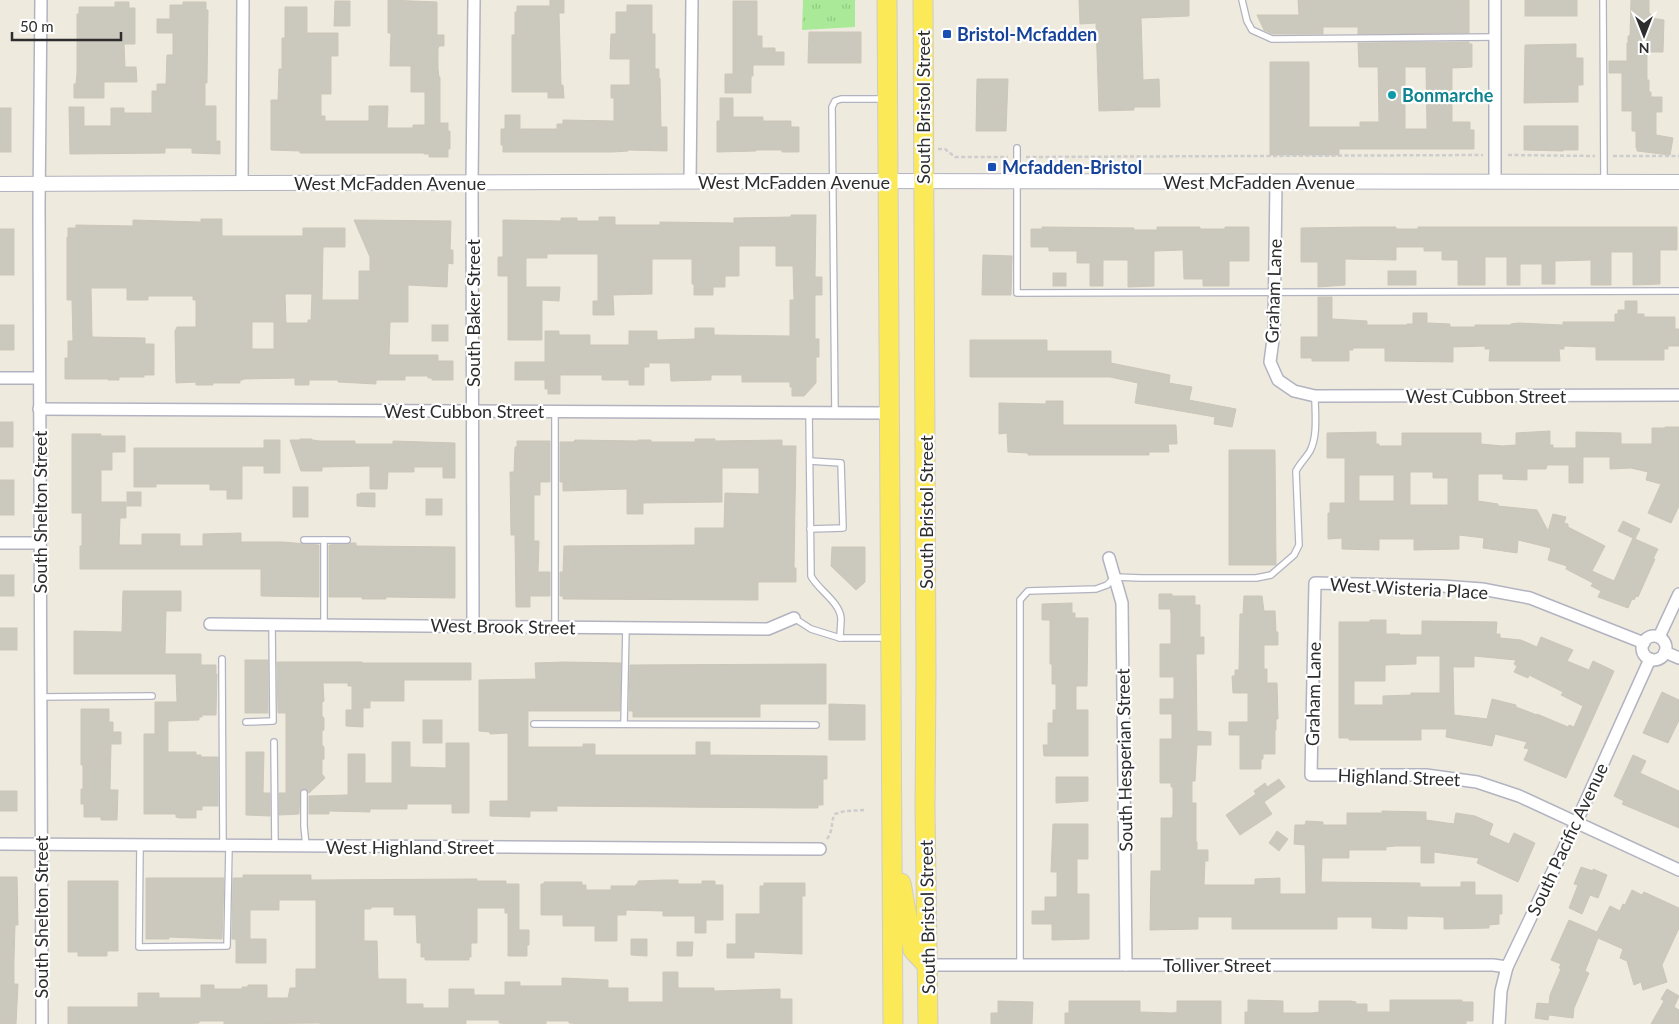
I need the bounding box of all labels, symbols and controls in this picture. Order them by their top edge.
scale bar [12,10,121,42]
north arrow [1619,10,1669,60]
text: 50 m [20,17,54,35]
place label: Bristol-Mcfadden [957,23,1097,45]
marker: Bristol-Mcfadden [941,28,953,40]
street label: South Bristol Street [912,29,934,184]
text: N [1639,40,1649,57]
place label: Bonmarche [1402,84,1494,106]
marker: Bonmarche [1386,89,1398,101]
place label: Mcfadden-Bristol [1002,156,1142,178]
marker: Mcfadden-Bristol [986,161,998,173]
street label: West McFadden Avenue [698,171,890,193]
street label: West McFadden Avenue [1163,171,1355,193]
street label: West McFadden Avenue [294,172,486,194]
street label: Graham Lane [1260,238,1286,344]
street label: South Baker Street [462,239,484,387]
street label: West Cubbon Street [1406,385,1567,407]
street label: West Cubbon Street [384,400,545,422]
street label: South Shelton Street [29,430,51,594]
street label: South Bristol Street [915,434,937,589]
street label: West Wisteria Place [1329,573,1489,603]
street label: West Brook Street [430,614,576,638]
street label: Graham Lane [1301,642,1325,746]
street label: South Hesperian Street [1111,668,1137,852]
street label: South Pacific Avenue [1522,759,1612,919]
street label: Highland Street [1337,764,1461,790]
street label: South Shelton Street [30,835,52,999]
street label: West Highland Street [326,836,495,858]
street label: South Bristol Street [915,839,939,994]
street label: Tolliver Street [1163,954,1272,976]

